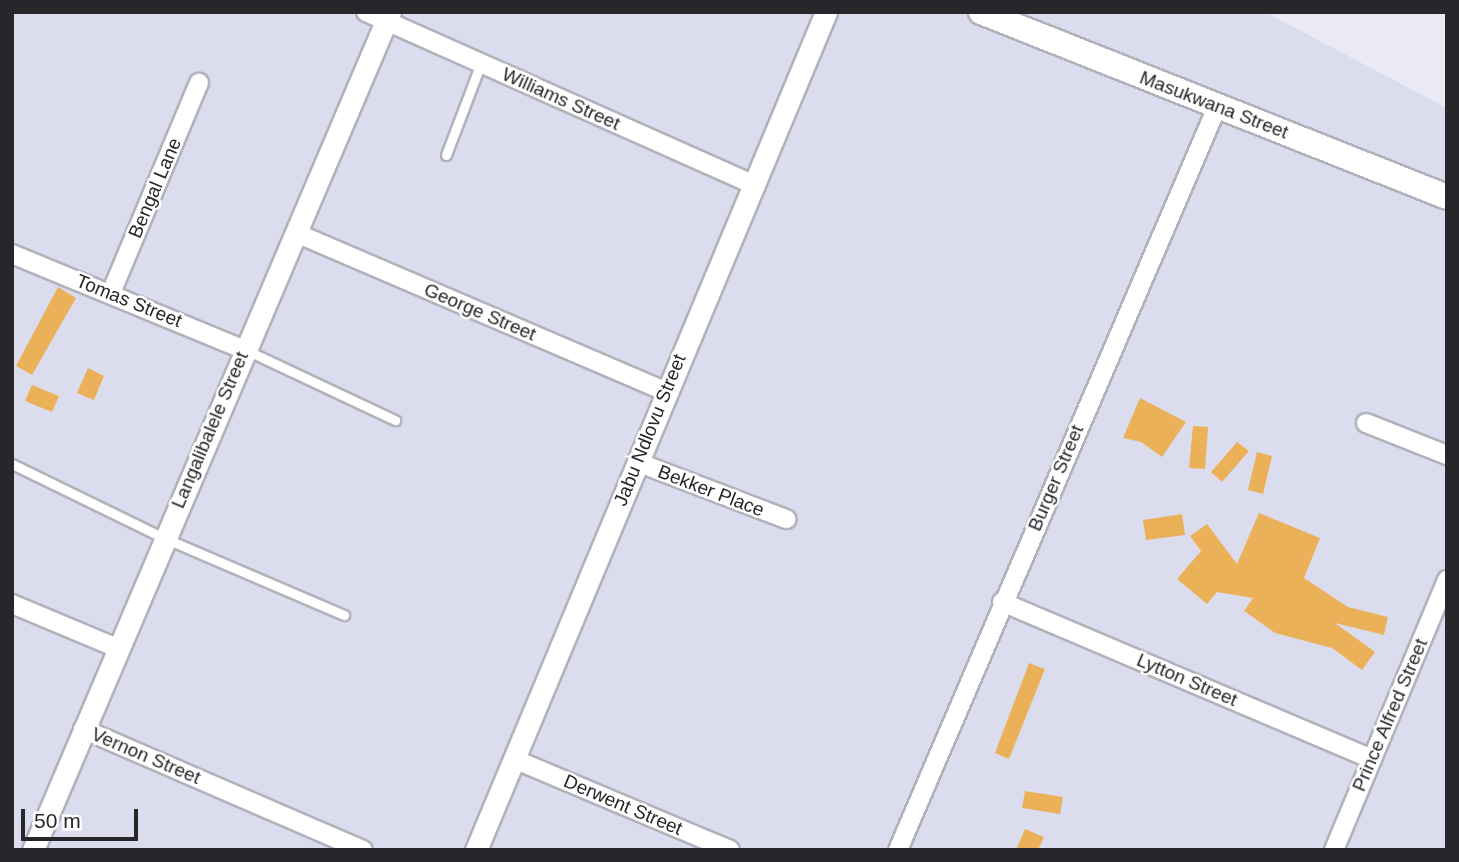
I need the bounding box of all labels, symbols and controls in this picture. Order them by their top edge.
street label: Williams Street [498,63,624,135]
street label: Masukwana Street [1136,66,1292,144]
street label: Bengal Lane [124,134,186,242]
street label: Tomas Street [73,269,185,333]
street label: George Street [421,278,539,346]
street label: Langalibalele Street [167,348,253,512]
street label: Jabu Ndlovu Street [609,351,691,509]
street label: Burger Street [1023,422,1089,534]
street label: Bekker Place [655,460,767,522]
street label: Prince Alfred Street [1347,635,1433,795]
street label: Lytton Street [1133,649,1241,711]
street label: Vernon Street [88,723,204,789]
street label: Derwent Street [560,770,686,840]
scale bar [24,796,142,840]
text: 50 m [34,809,81,832]

